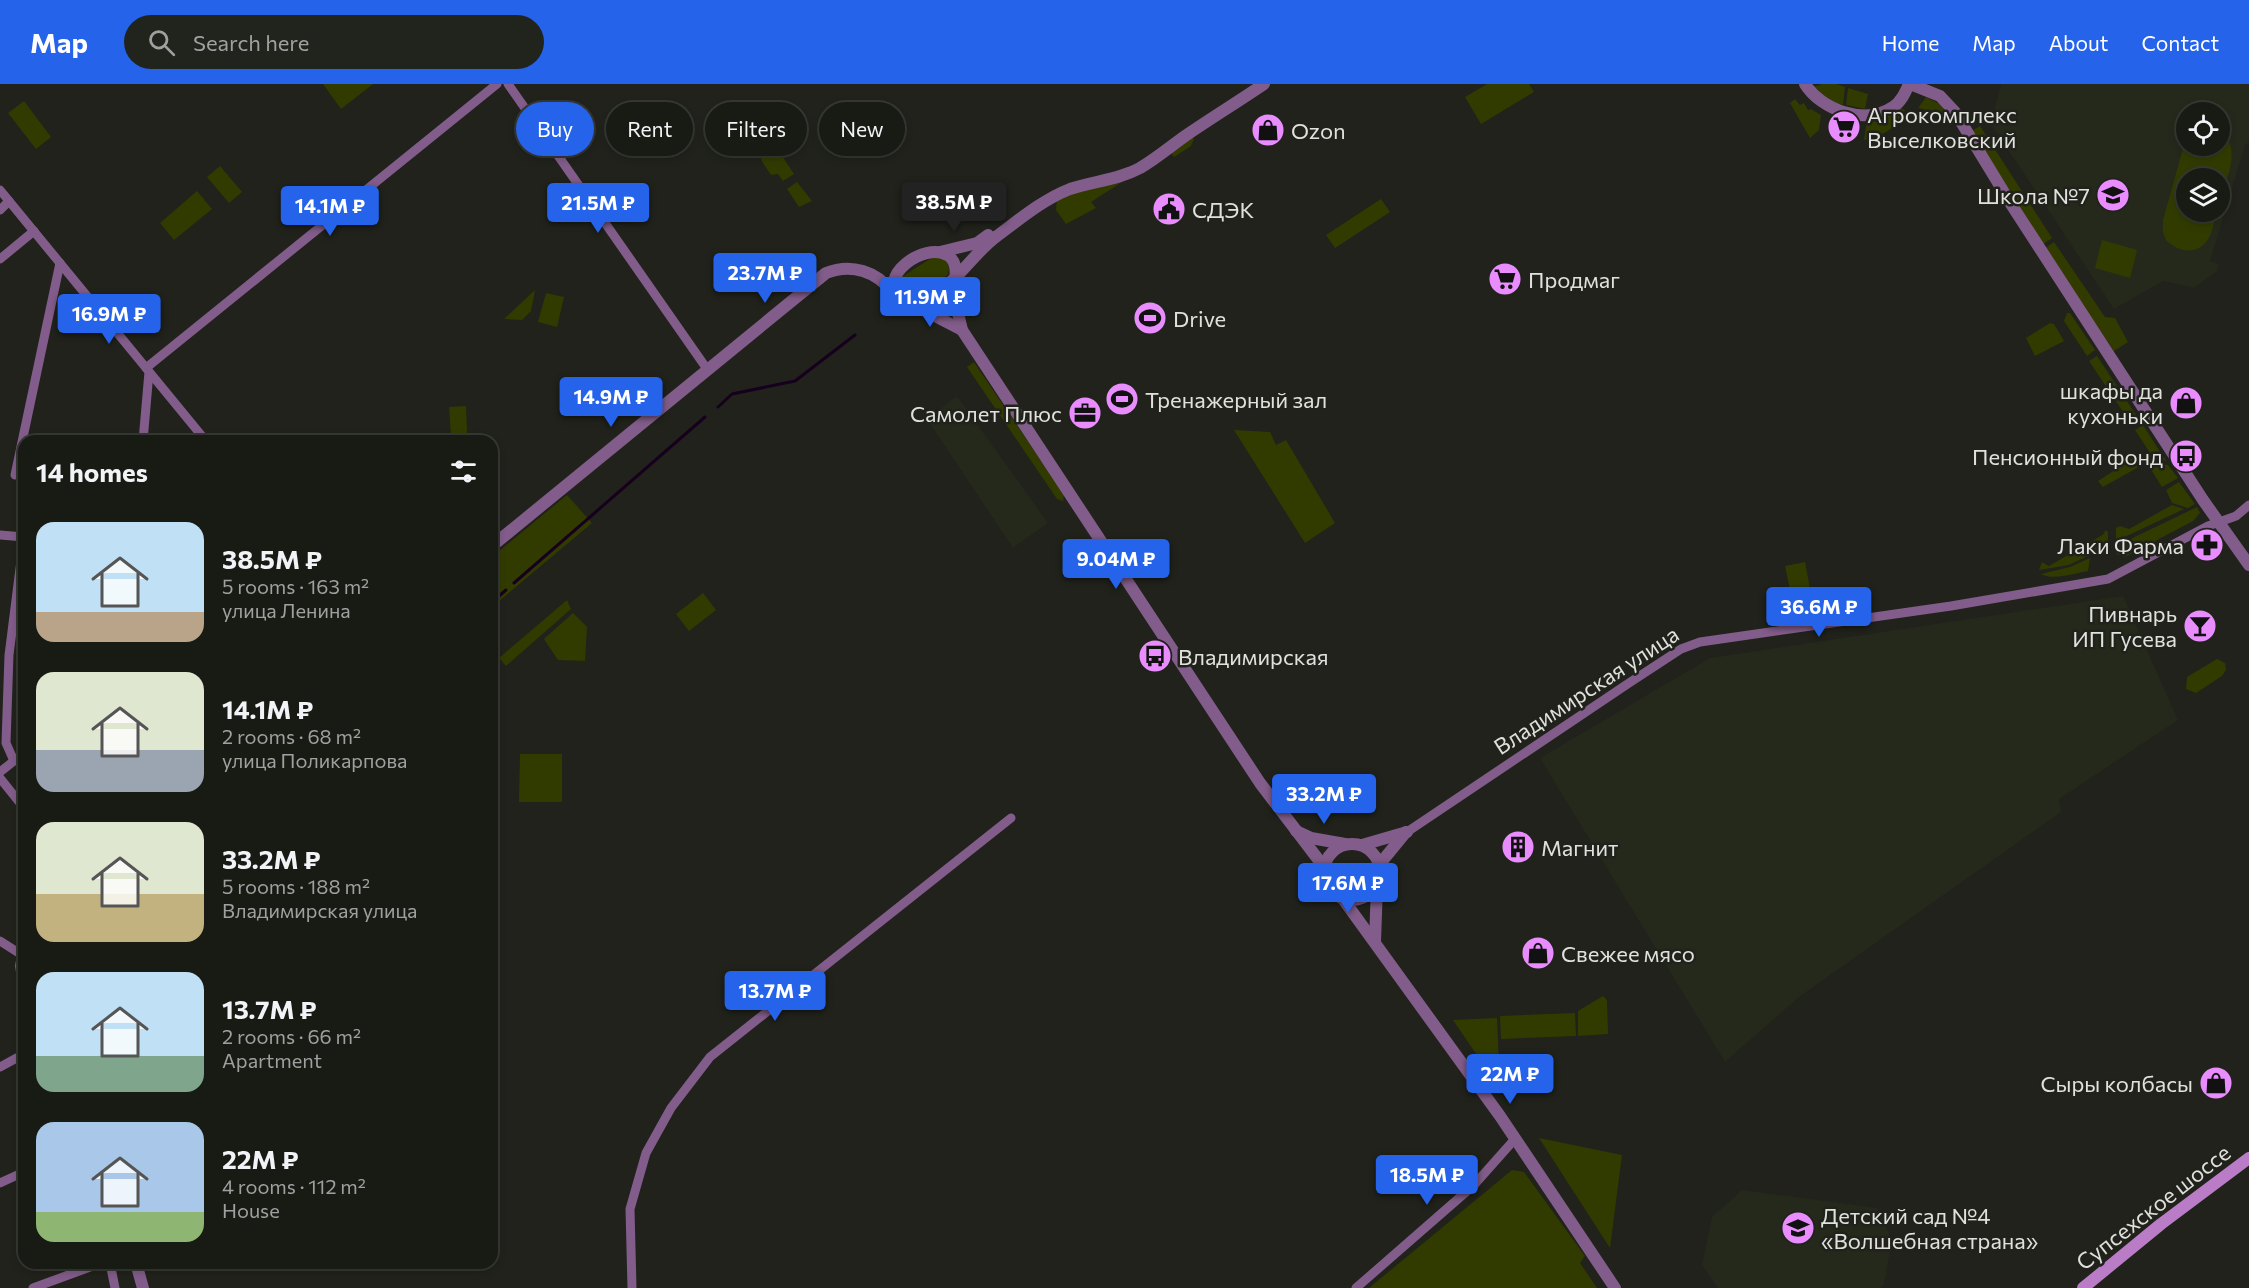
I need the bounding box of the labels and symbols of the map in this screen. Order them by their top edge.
place label: Агрокомплекс Выселковский [1867,101,2017,153]
supermarket icon: Агрокомплекс Выселковский [1826,109,1862,145]
shop icon: Ozon [1250,112,1286,148]
place label: Ozon [1291,117,1346,144]
school or university icon: Школа №7 [2095,177,2131,213]
pin: 38.5M ₽ [899,182,1009,233]
place label: Школа №7 [1977,182,2090,209]
pin: 21.5M ₽ [543,183,653,234]
pin: 14.1M ₽ [275,186,385,237]
public building icon: СДЭК [1151,191,1187,227]
place label: СДЭК [1192,196,1254,223]
pin: 23.7M ₽ [710,253,820,304]
supermarket icon: Продмаг [1487,261,1523,297]
place label: Продмаг [1528,266,1620,293]
pin: 11.9M ₽ [875,277,985,328]
pin: 16.9M ₽ [54,294,164,345]
sports icon: Drive [1132,300,1168,336]
place label: Drive [1173,305,1226,332]
pin: 14.9M ₽ [556,377,666,428]
place label: шкафы да кухоньки [2060,377,2163,429]
sports icon: Тренажерный зал [1104,381,1140,417]
shop icon: шкафы да кухоньки [2168,385,2204,421]
place label: Тренажерный зал [1145,386,1327,413]
office icon: Самолет Плюс [1067,395,1103,431]
place label: Самолет Плюс [910,400,1062,427]
bus stop icon: Пенсионный фонд [2168,438,2204,474]
place label: Пенсионный фонд [1972,443,2163,470]
pharmacy icon: Лаки Фарма [2189,527,2225,563]
place label: Лаки Фарма [2057,532,2184,559]
pin: 9.04M ₽ [1061,539,1171,590]
pin: 36.6M ₽ [1764,587,1874,638]
place label: Пивнарь ИП Гусева [2072,600,2177,652]
bar icon: Пивнарь ИП Гусева [2182,608,2218,644]
street label: Владимирская улица [1489,620,1683,760]
bus stop icon: Владимирская [1137,638,1173,674]
place label: Владимирская [1178,643,1329,670]
pin: 33.2M ₽ [1269,774,1379,825]
building icon: Магнит [1500,829,1536,865]
place label: Магнит [1541,834,1618,861]
pin: 17.6M ₽ [1293,863,1403,914]
shop icon: Свежее мясо [1520,935,1556,971]
place label: Свежее мясо [1561,940,1695,967]
pin: 13.7M ₽ [720,971,830,1022]
pin: 22M ₽ [1468,1054,1552,1105]
shop icon: Сыры колбасы [2198,1065,2234,1101]
place label: Сыры колбасы [2040,1070,2193,1097]
street label: Супсехское шоссе [2071,1138,2235,1276]
pin: 18.5M ₽ [1372,1155,1482,1206]
place label: Детский сад №4 «Волшебная страна» [1821,1202,2038,1254]
school or university icon: Детский сад №4 «Волшебная страна» [1780,1210,1816,1246]

